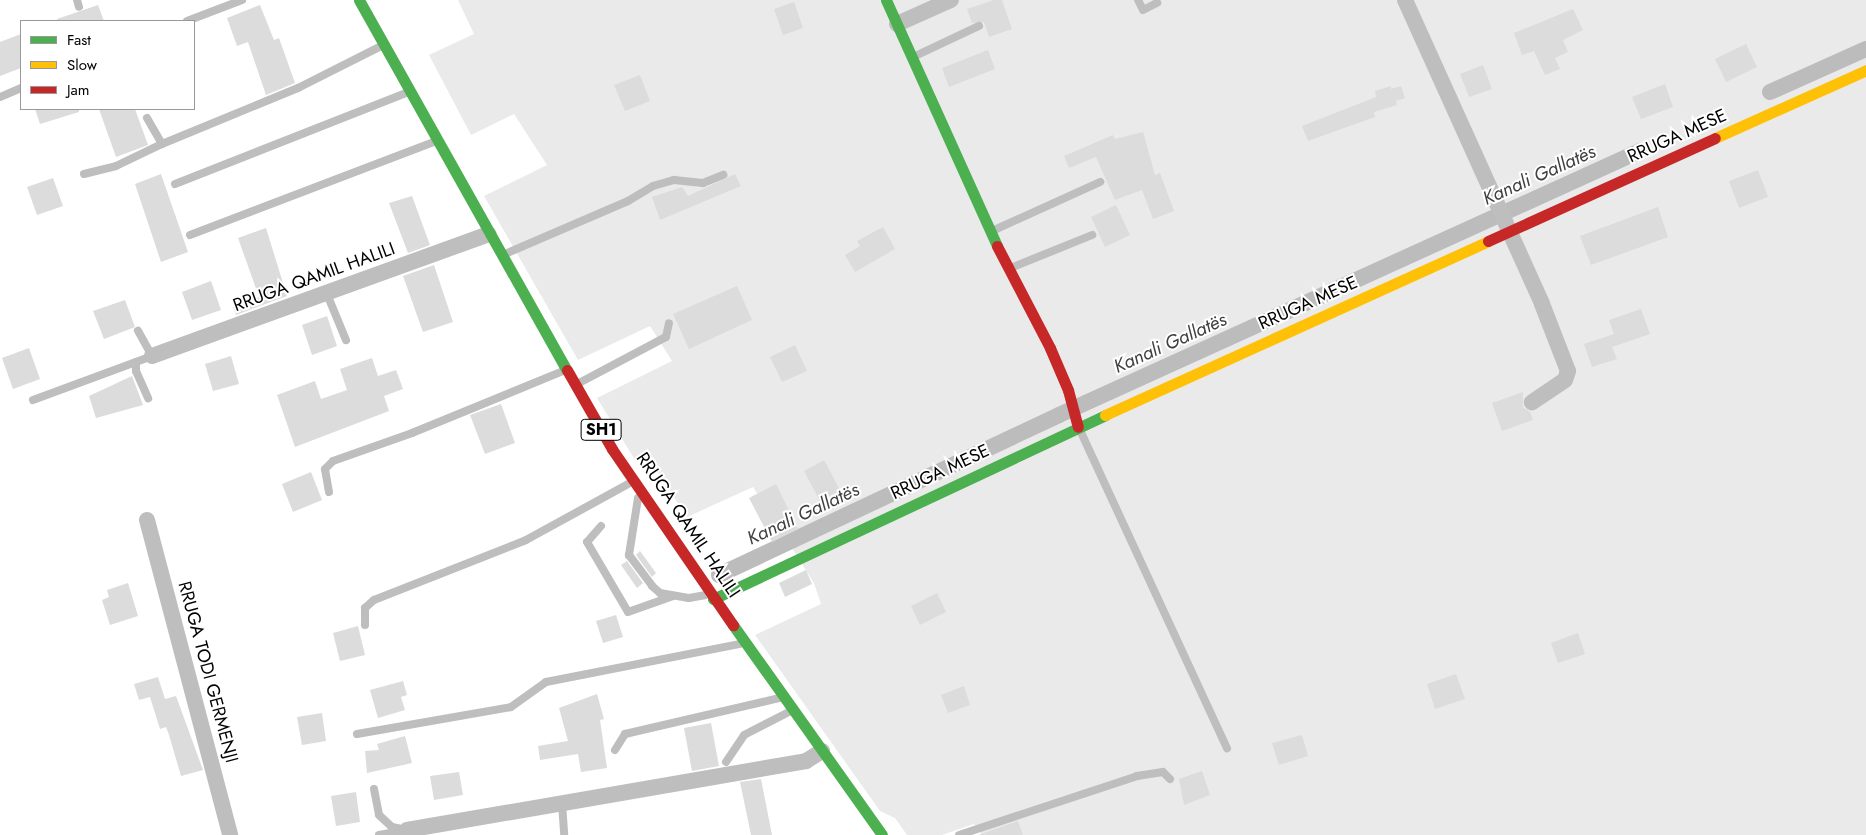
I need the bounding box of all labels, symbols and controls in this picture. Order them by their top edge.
legend [20,20,195,110]
text: Fast [67,29,91,51]
text: Slow [67,54,97,76]
text: Jam [67,79,90,101]
street label: RRUGA MESE [1624,105,1730,167]
water label: Kanali Gallatës [1479,140,1599,210]
street label: RRUGA QAMIL HALILI [230,238,398,316]
street label: RRUGA MESE [1255,272,1361,334]
water label: Kanali Gallatës [1110,308,1230,378]
road number: SH1 [580,416,622,444]
street label: RRUGA MESE [887,440,993,504]
street label: RRUGA QAMIL HALILI [631,448,745,602]
water label: Kanali Gallatës [743,478,863,550]
street label: RRUGA TODI GERMENJI [173,579,243,765]

